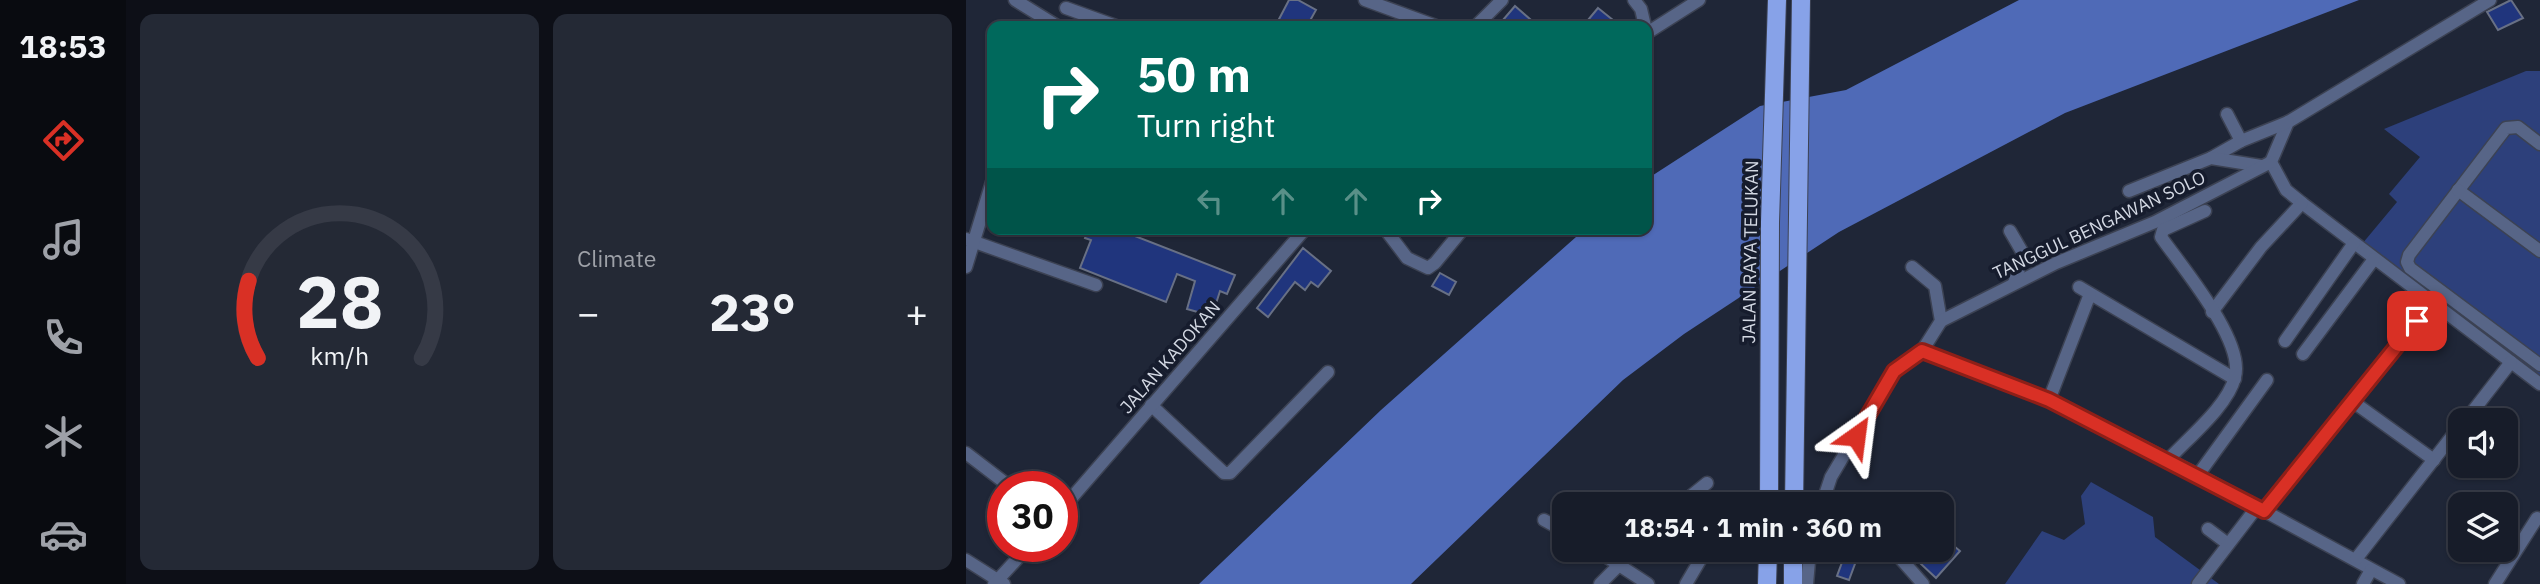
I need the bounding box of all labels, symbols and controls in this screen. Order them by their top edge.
text: 18:53 [19,25,107,67]
text: 50 m [1137,42,1251,105]
icon: right [1022,49,1113,140]
text: Turn right [1137,104,1275,146]
icon: directions [39,116,88,165]
street label: JALAN RAYA TELUKAN [1737,160,1763,344]
street label: TANGGUL BENGAWAN SOLO [1989,166,2209,284]
icon: left [1191,182,1229,220]
icon: ahead [1264,182,1302,220]
icon: ahead [1337,182,1375,220]
icon: right [1410,182,1448,220]
icon: music [39,215,88,264]
text: Climate [577,243,656,273]
text: 28 [296,253,383,348]
text: 23° [709,278,796,345]
text: − [577,288,600,337]
text: + [905,288,928,337]
pin [2387,291,2447,351]
street label: JALAN KADOKAN [1115,296,1225,418]
icon: arrive [2398,302,2436,340]
icon: phone [39,313,88,362]
text: km/h [310,339,369,372]
position arrow [1819,399,1893,473]
map controls [2448,408,2518,562]
button: sound [2448,408,2518,478]
icon: climate [39,412,88,461]
speed limit sign: 30 [987,471,1078,562]
button: layers [2448,492,2518,562]
icon: car [39,510,88,559]
text: 18:54 · 1 min · 360 m [1624,510,1882,544]

